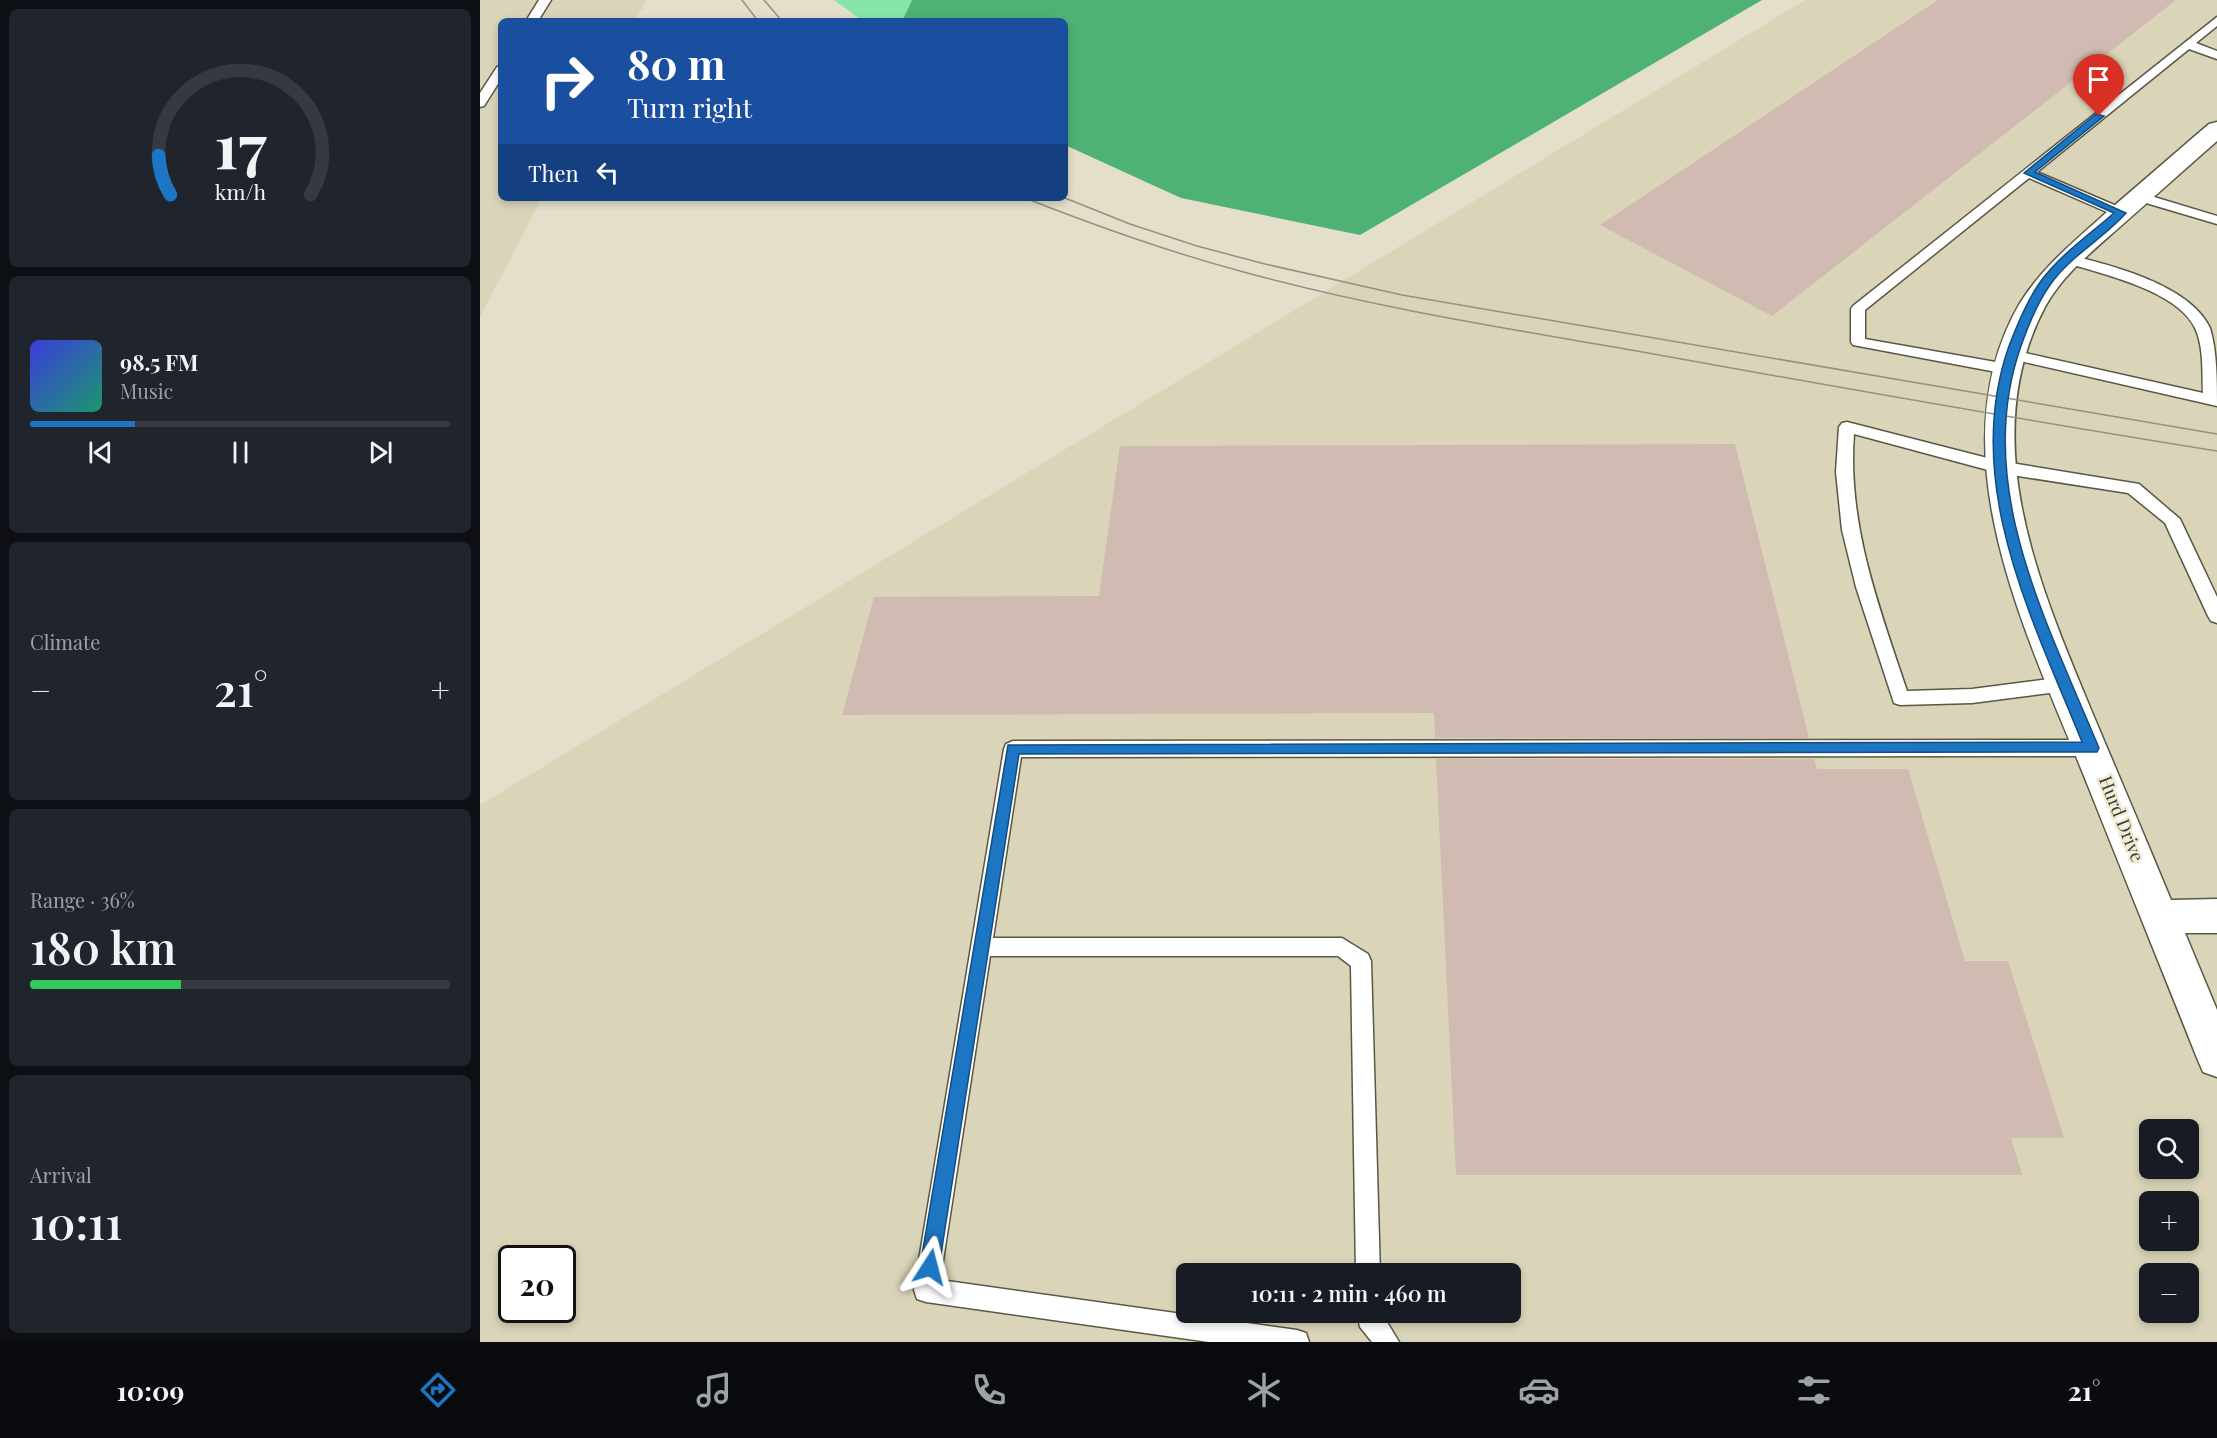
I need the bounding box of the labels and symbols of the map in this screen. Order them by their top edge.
pin [2073,54,2124,116]
street label: Hurd Drive [2094,772,2150,865]
position arrow [898,1235,962,1299]
speed limit sign: 20 [498,1245,576,1323]

